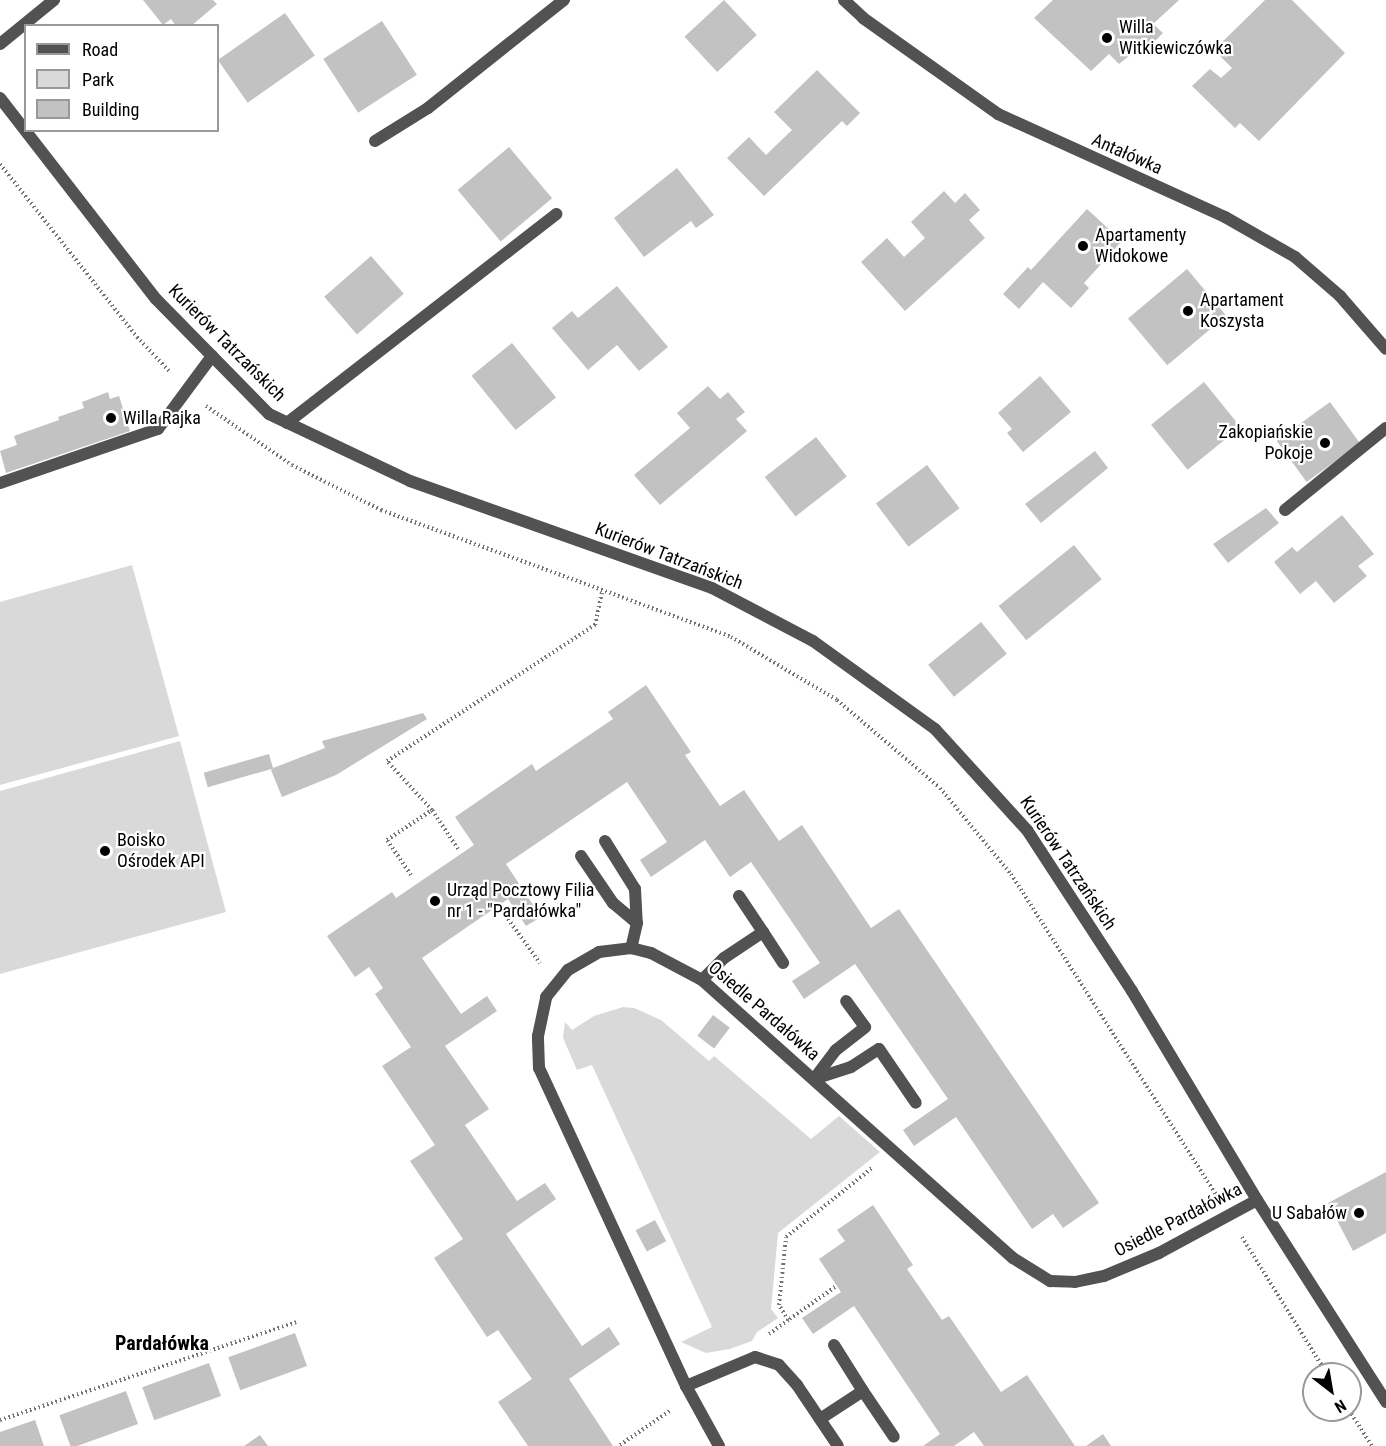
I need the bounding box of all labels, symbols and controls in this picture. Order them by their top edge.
place label: Willa Witkiewiczówka [1119,17,1232,60]
legend [24,24,219,132]
marker: Willa Witkiewiczówka [1100,31,1114,45]
text: Road [82,39,118,60]
text: Park [82,69,114,90]
text: Building [82,99,139,120]
street label: Antałówka [1088,129,1166,179]
place label: Apartamenty Widokowe [1095,225,1186,268]
marker: Apartamenty Widokowe [1076,239,1090,253]
street label: Kurierów Tatrzańskich [164,280,290,406]
place label: Apartament Koszysta [1200,290,1284,332]
marker: Apartament Koszysta [1181,304,1195,318]
place label: Willa Rajka [123,407,201,429]
marker: Willa Rajka [104,411,118,425]
place label: Zakopiańskie Pokoje [1219,422,1313,464]
marker: Zakopiańskie Pokoje [1318,436,1332,450]
street label: Kurierów Tatrzańskich [592,518,746,594]
street label: Kurierów Tatrzańskich [1015,792,1121,934]
place label: Boisko Ośrodek API [117,830,205,872]
marker: Boisko Ośrodek API [98,844,112,858]
place label: Urząd Pocztowy Filia nr 1 - "Pardałówka" [447,880,594,922]
marker: Urząd Pocztowy Filia nr 1 - "Pardałówka" [428,894,442,908]
street label: Osiedle Pardałówka [704,957,824,1065]
street label: Osiedle Pardałówka [1110,1178,1246,1262]
place label: U Sabałów [1272,1202,1347,1224]
marker: U Sabałów [1352,1206,1366,1220]
district label: Pardałówka [115,1331,209,1355]
north arrow [1302,1362,1362,1422]
text: N [1331,1395,1350,1417]

